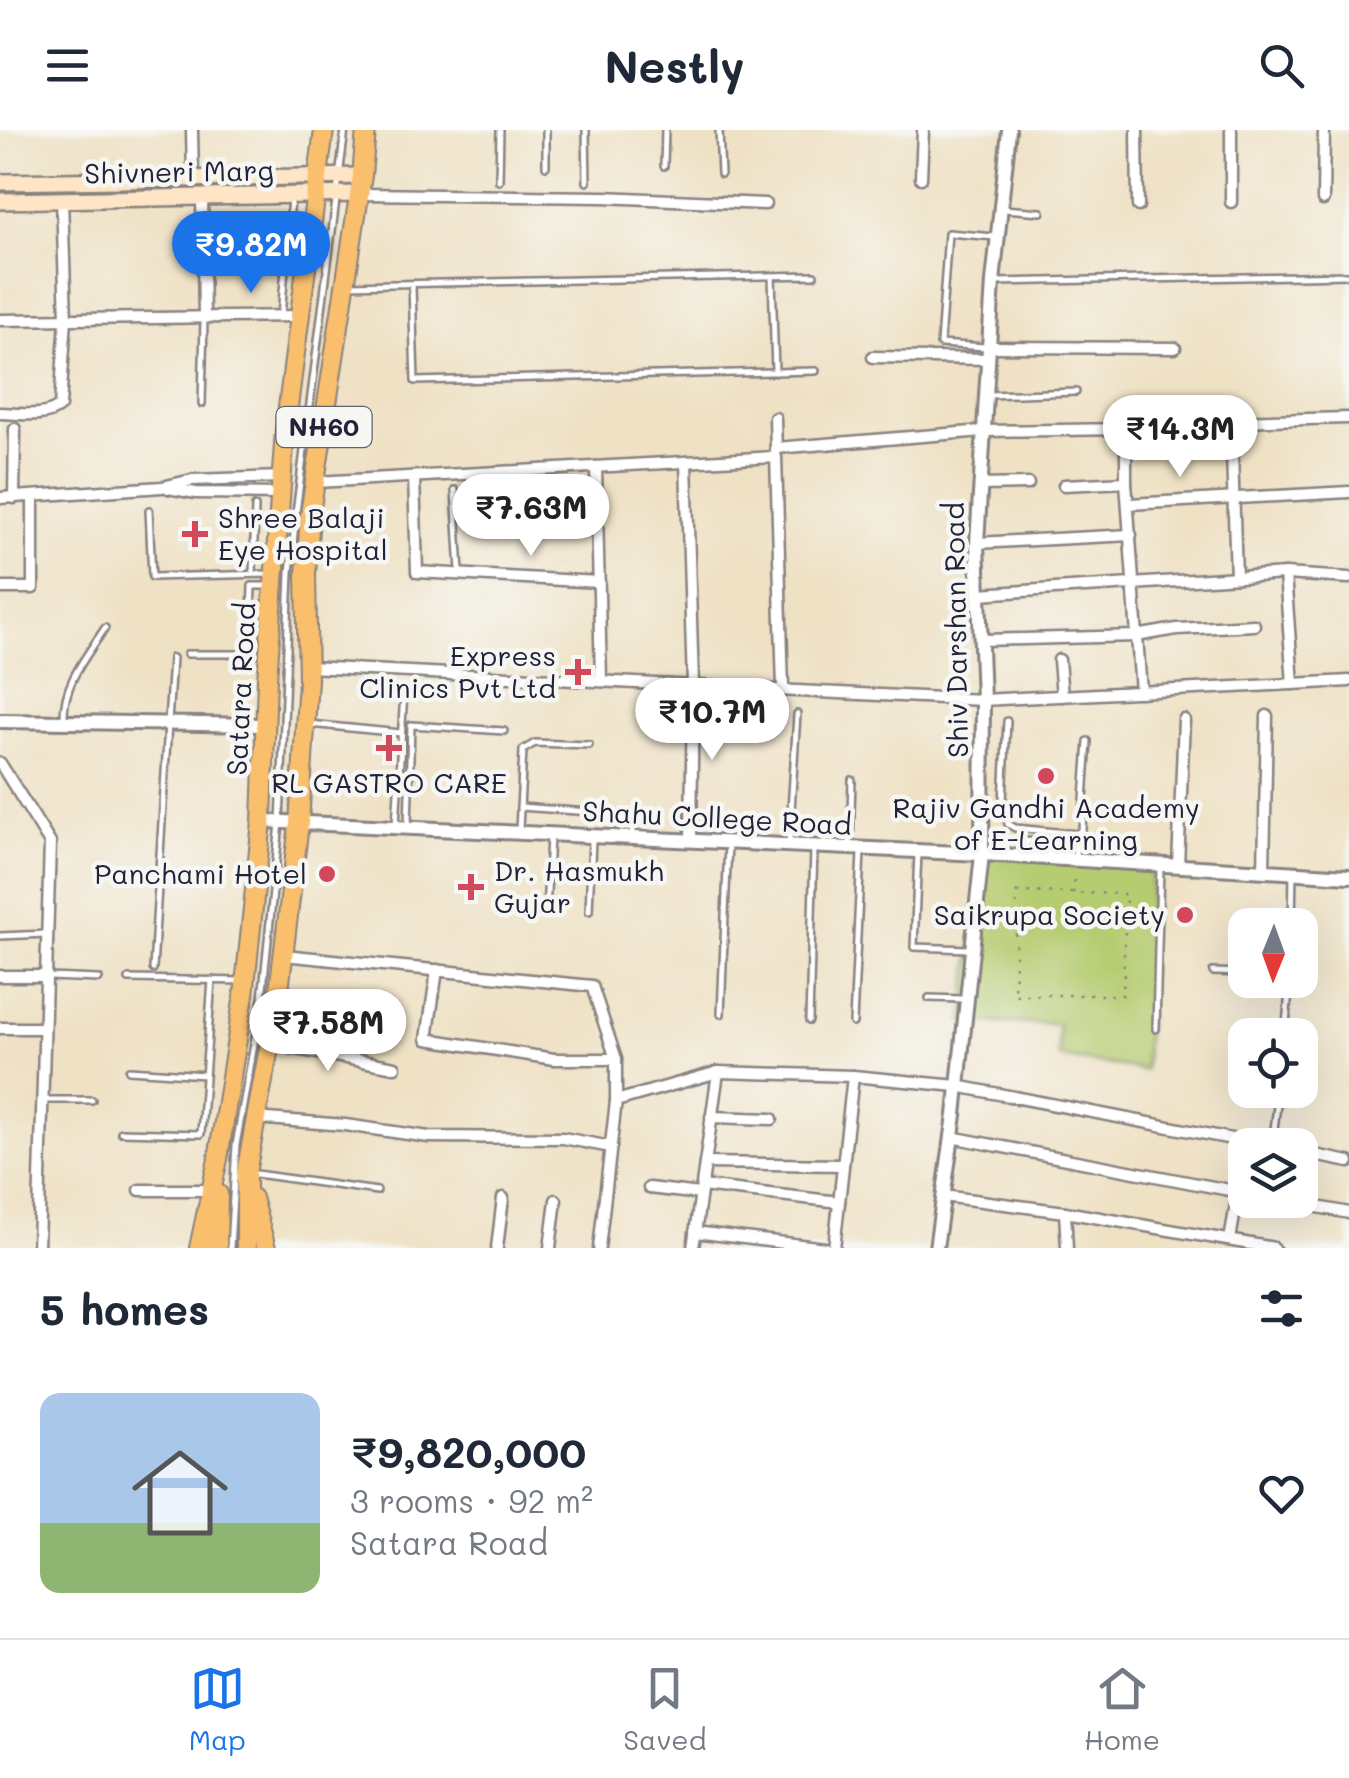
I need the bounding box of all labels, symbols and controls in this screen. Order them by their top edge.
text: Nestly [604,36,745,94]
icon: menu [40,38,95,93]
icon: search [1254,38,1309,93]
street label: Shivneri Marg [84,151,274,191]
pin: ₹9.82M [170,211,332,296]
text: ₹9.82M [194,222,308,264]
pin: ₹14.3M [1099,395,1261,480]
text: ₹14.3M [1125,406,1235,448]
road number: NH60 [276,407,372,447]
pin: ₹7.63M [450,474,612,559]
text: ₹7.63M [474,485,588,527]
place label: Shree Balaji Eye Hospital [218,499,388,567]
street label: Shiv Darshan Road [935,502,975,758]
marker: Shree Balaji Eye Hospital [182,521,208,547]
street label: Satara Road [217,602,263,776]
place label: Express Clinics Pvt Ltd [359,637,556,705]
marker: Express Clinics Pvt Ltd [565,659,591,685]
pin: ₹10.7M [631,678,793,763]
text: ₹10.7M [657,689,767,731]
marker: RL GASTRO CARE [376,735,402,761]
place label: RL GASTRO CARE [271,764,507,800]
marker: Rajiv Gandhi Academy of E-Learning [1035,765,1057,787]
place label: Rajiv Gandhi Academy of E-Learning [892,789,1200,857]
street label: Shahu College Road [582,792,852,842]
place label: Dr. Hasmukh Gujar [494,852,664,920]
place label: Panchami Hotel [94,855,307,891]
marker: Panchami Hotel [316,863,338,885]
marker: Dr. Hasmukh Gujar [458,874,484,900]
place label: Saikrupa Society [934,896,1165,932]
marker: Saikrupa Society [1174,904,1196,926]
north arrow [1228,908,1318,998]
map controls [1228,908,1318,1218]
pin: ₹7.58M [247,989,409,1074]
text: ₹7.58M [271,1000,385,1042]
button: locate [1228,1018,1318,1108]
button: layers [1228,1128,1318,1218]
text: 5 homes [40,1281,209,1336]
icon: filters [1254,1281,1309,1336]
text: ₹9,820,000 [350,1424,586,1479]
icon: home [120,1433,240,1553]
icon: heart [1254,1466,1309,1521]
text: 3 rooms · 92 m² [350,1479,593,1521]
text: Satara Road [350,1521,548,1563]
tab: Map [189,1661,246,1757]
tab: Saved [623,1661,706,1757]
tab: Home [1084,1661,1160,1757]

